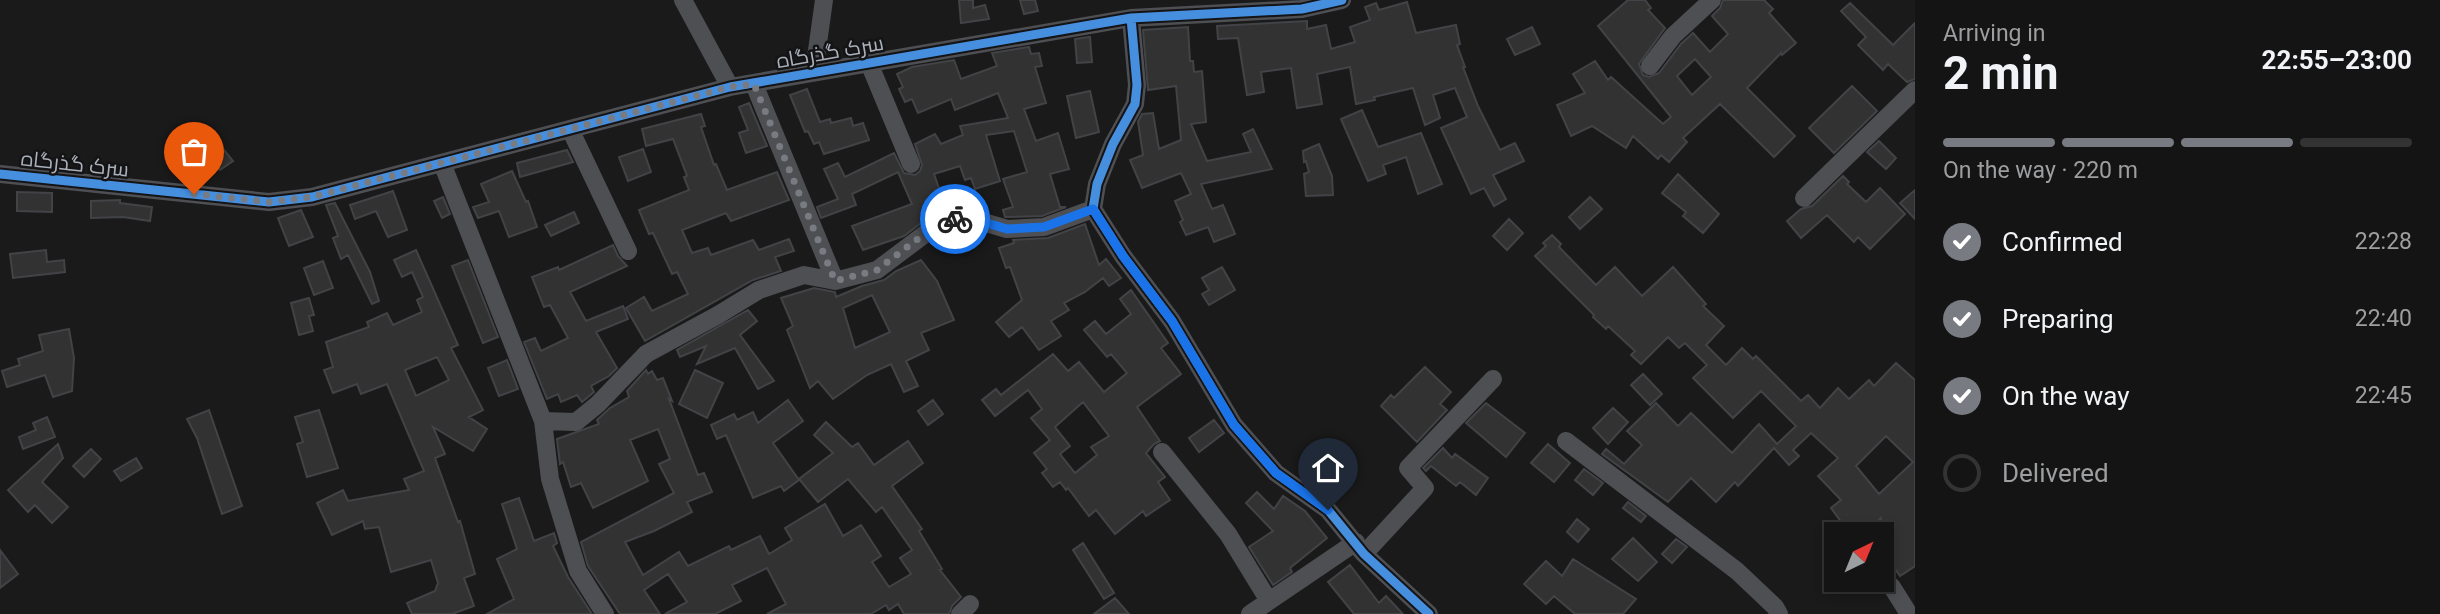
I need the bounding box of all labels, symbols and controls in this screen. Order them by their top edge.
text: Arriving in [1943,20,2046,47]
street label: سرک گذرگاه [774,31,886,73]
text: 22:55–23:00 [2262,45,2412,75]
text: 2 min [1943,46,2059,100]
pin [164,122,224,194]
icon: bag [175,133,213,171]
street label: سرک گذرگاه [20,146,130,182]
text: On the way · 220 m [1943,157,2138,184]
courier [920,184,990,254]
icon: bike [936,200,974,238]
icon: check [1943,223,1981,261]
text: Confirmed [2002,227,2123,257]
text: 22:28 [2355,228,2412,255]
icon: check [1943,300,1981,338]
text: Preparing [2002,304,2114,334]
text: 22:40 [2355,305,2412,332]
icon: check [1943,377,1981,415]
text: On the way [2002,381,2130,411]
text: 22:45 [2355,382,2412,409]
pin [1298,438,1358,510]
icon: home [1309,449,1347,487]
text: Delivered [2002,458,2109,488]
north arrow [1824,522,1894,592]
map controls [1824,522,1894,592]

